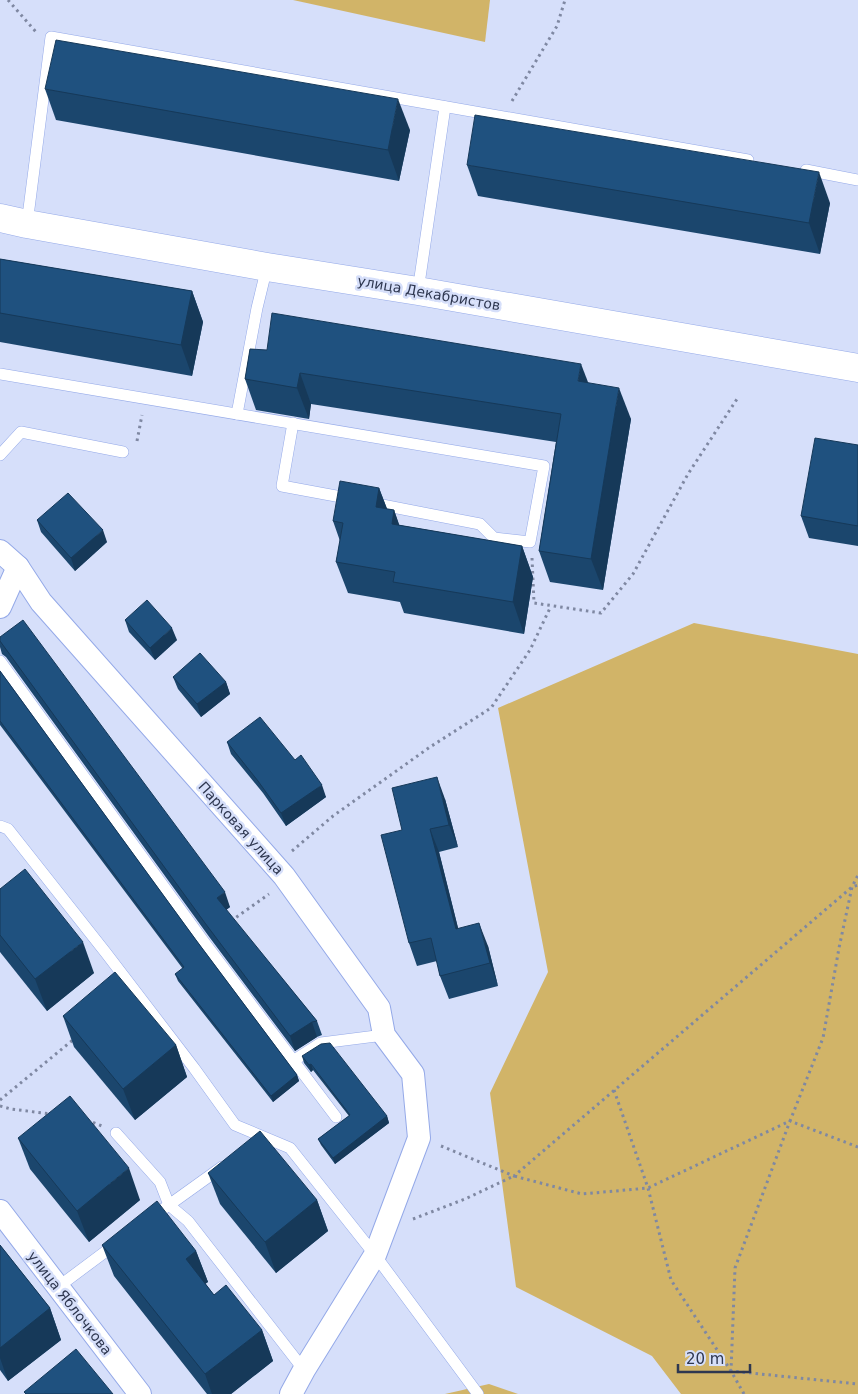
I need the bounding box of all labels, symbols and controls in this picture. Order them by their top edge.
street label: улица Декабристов [356,273,502,313]
street label: Парковая улица [195,778,287,878]
street label: улица Яблочкова [25,1248,115,1358]
scale bar [678,1342,750,1374]
text: 20 m [686,1350,724,1368]

